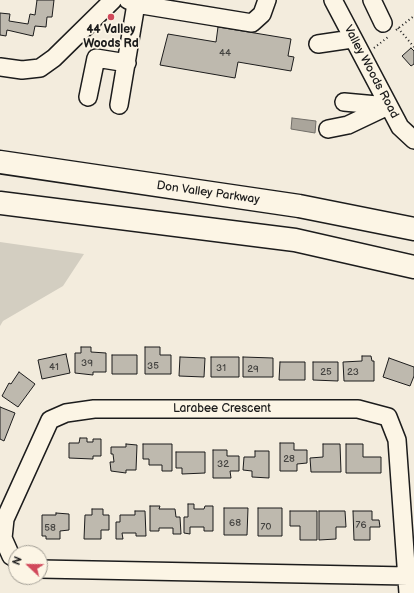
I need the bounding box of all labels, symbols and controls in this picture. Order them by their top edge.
marker: 44 Valley Woods Rd [106,12,116,22]
place label: 44 Valley Woods Rd [83,23,139,51]
street label: Valley Woods Road [340,23,402,121]
house number: 44 [219,47,231,59]
street label: Don Valley Parkway [156,179,260,207]
house number: 39 [81,357,93,369]
house number: 35 [147,360,159,372]
house number: 41 [49,361,59,373]
house number: 31 [216,362,226,374]
house number: 29 [247,363,259,375]
house number: 25 [320,366,332,378]
house number: 23 [347,366,359,378]
street label: Larabee Crescent [173,402,271,416]
house number: 28 [283,453,295,465]
house number: 32 [217,458,229,470]
house number: 68 [229,517,241,529]
house number: 76 [355,519,367,531]
house number: 70 [261,521,271,533]
house number: 58 [44,522,56,534]
north arrow [8,545,48,585]
text: N [10,554,25,567]

